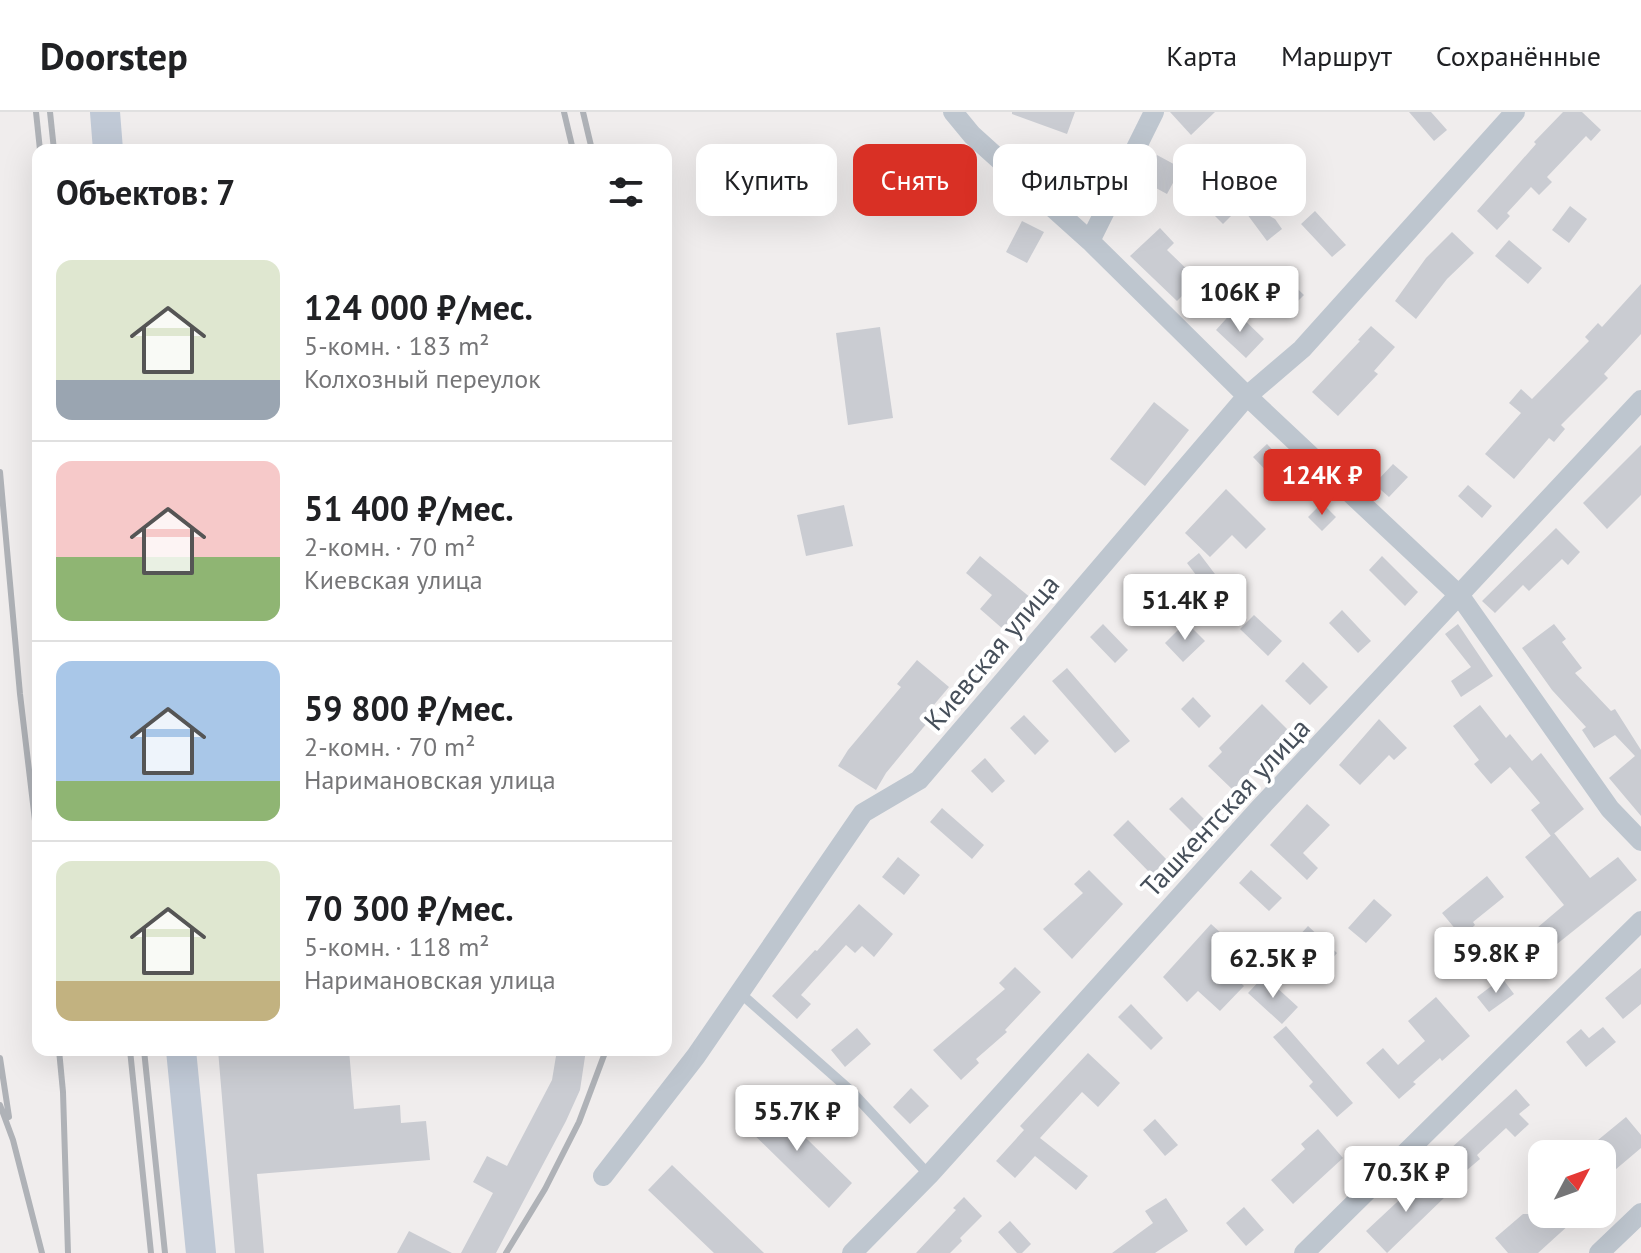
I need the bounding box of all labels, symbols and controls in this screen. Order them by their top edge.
text: Doorstep [40,31,188,80]
text: Карта [1166,37,1237,74]
text: Маршрут [1281,37,1392,74]
text: Сохранённые [1436,37,1601,74]
chip: Купить [696,144,837,216]
chip: Снять [853,144,977,216]
chip: Фильтры [993,144,1157,216]
chip: Новое [1173,144,1306,216]
text: Объектов: 7 [56,170,235,214]
icon: filters [604,170,648,214]
pin: 106K ₽ [1175,266,1305,334]
text: 106K ₽ [1200,275,1280,308]
text: 124 000 ₽/мес. [304,285,533,329]
icon: home [120,292,216,388]
text: 5-комн. · 183 m² [304,329,490,362]
text: Колхозный переулок [304,362,541,395]
pin: 124K ₽ [1257,449,1387,517]
text: 124K ₽ [1282,458,1362,491]
text: 51 400 ₽/мес. [304,486,514,530]
icon: home [120,493,216,589]
text: 2-комн. · 70 m² [304,530,475,563]
text: Киевская улица [304,563,483,596]
street label: Киевская улица [915,566,1067,738]
pin: 51.4K ₽ [1111,574,1259,642]
text: 51.4K ₽ [1141,583,1229,616]
text: 59 800 ₽/мес. [304,686,514,730]
icon: home [120,693,216,789]
street label: Ташкентская улица [1132,710,1318,904]
text: 2-комн. · 70 m² [304,730,475,763]
text: Наримановская улица [304,763,556,796]
text: 70 300 ₽/мес. [304,886,514,930]
icon: home [120,893,216,989]
pin: 59.8K ₽ [1422,927,1570,995]
text: 5-комн. · 118 m² [304,930,490,963]
pin: 62.5K ₽ [1199,932,1347,1000]
text: 59.8K ₽ [1452,936,1540,969]
text: 62.5K ₽ [1229,941,1317,974]
text: Наримановская улица [304,963,556,996]
pin: 55.7K ₽ [723,1085,871,1153]
text: 55.7K ₽ [753,1094,841,1127]
north arrow [1528,1140,1616,1228]
map controls [1528,1140,1616,1228]
pin: 70.3K ₽ [1332,1146,1480,1214]
text: 70.3K ₽ [1362,1155,1450,1188]

